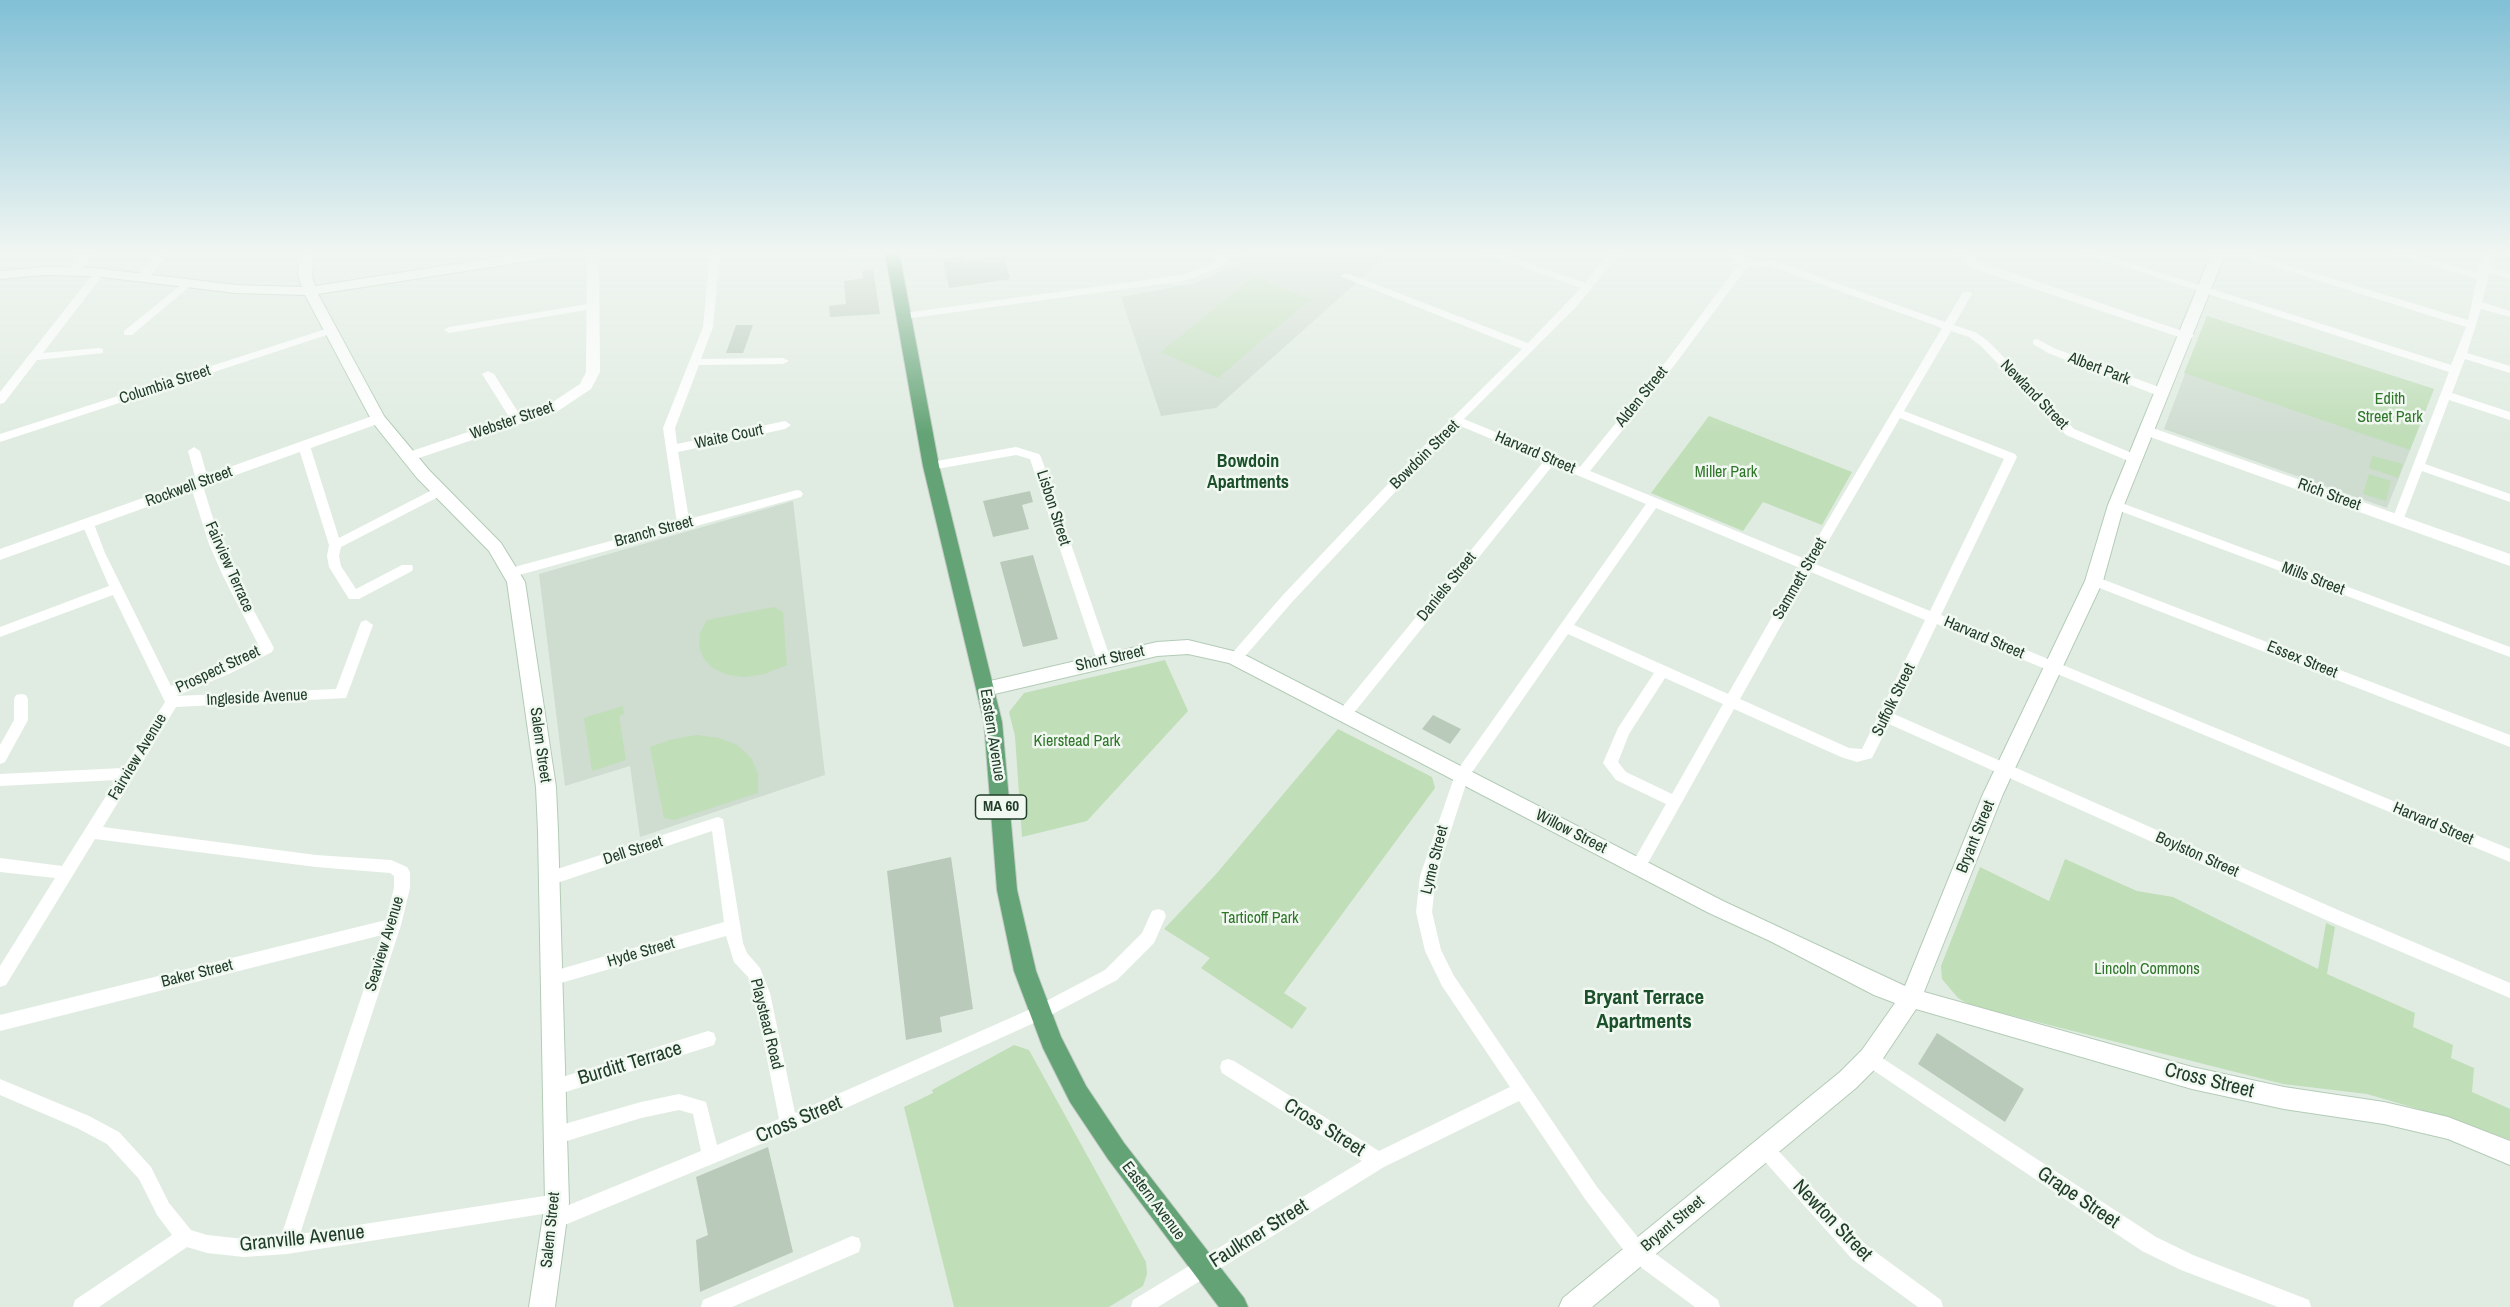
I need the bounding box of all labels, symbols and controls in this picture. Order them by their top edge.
street label: Albert Park [2065,348,2133,390]
street label: Newland Street [1996,356,2072,434]
street label: Columbia Street [117,361,213,409]
street label: Alden Street [1612,363,1672,431]
park label: Edith Street Park [2357,390,2423,428]
street label: Webster Street [468,398,556,444]
street label: Bowdoin Street [1386,416,1464,494]
street label: Waite Court [693,420,765,454]
street label: Harvard Street [1492,427,1578,479]
district label: Bowdoin Apartments [1207,451,1289,494]
street label: Rockwell Street [143,462,235,512]
park label: Miller Park [1695,463,1757,483]
street label: Lisbon Street [1032,468,1074,548]
street label: Rich Street [2295,475,2363,515]
street label: Branch Street [613,512,695,552]
street label: Fairview Terrace [200,519,258,615]
street label: Sammett Street [1769,535,1831,623]
street label: Daniels Street [1413,549,1481,625]
street label: Mills Street [2279,558,2347,600]
street label: Harvard Street [1941,612,2027,664]
street label: Essex Street [2264,637,2340,683]
street label: Prospect Street [173,642,263,698]
street label: Short Street [1074,642,1146,676]
street label: Suffolk Street [1868,660,1920,740]
street label: Ingleside Avenue [206,686,308,710]
street label: Eastern Avenue [975,688,1009,782]
street label: Salem Street [525,706,555,784]
street label: Fairview Avenue [105,710,171,804]
park label: Kierstead Park [1034,732,1120,752]
road number: MA 60 [976,795,1026,819]
street label: Bryant Street [1953,798,1999,876]
street label: Harvard Street [2390,798,2476,850]
street label: Willow Street [1532,806,1610,858]
street label: Lyme Street [1417,824,1453,896]
street label: Boylston Street [2152,828,2242,882]
street label: Dell Street [601,832,665,870]
street label: Seaview Avenue [361,894,409,994]
park label: Tarticoff Park [1221,909,1299,929]
street label: Hyde Street [605,934,677,972]
street label: Baker Street [159,956,235,992]
park label: Lincoln Commons [2094,960,2200,980]
street label: Playstead Road [745,977,787,1071]
district label: Bryant Terrace Apartments [1584,985,1704,1035]
street label: Burditt Terrace [575,1037,685,1091]
street label: Cross Street [2162,1058,2256,1104]
street label: Cross Street [752,1091,846,1149]
street label: Cross Street [1279,1094,1369,1162]
street label: Eastern Avenue [1117,1158,1189,1244]
street label: Grape Street [2032,1162,2124,1234]
street label: Newton Street [1787,1175,1877,1267]
street label: Salem Street [537,1191,565,1269]
street label: Bryant Street [1637,1192,1709,1256]
street label: Faulkner Street [1205,1194,1313,1274]
street label: Granville Avenue [238,1221,366,1257]

